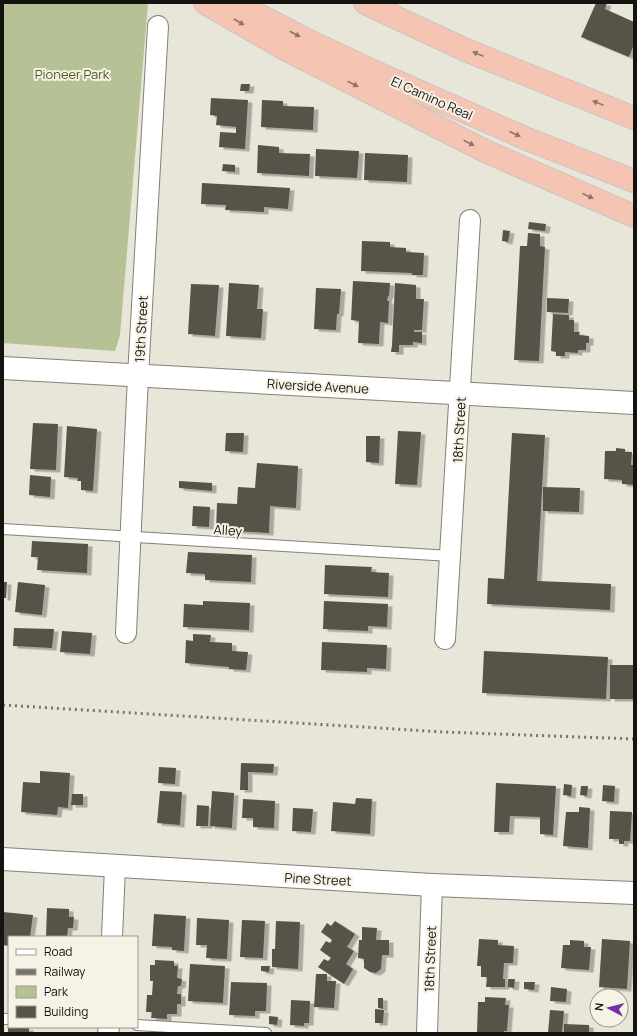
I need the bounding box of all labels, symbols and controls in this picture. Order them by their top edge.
one-way arrow [233,19,245,26]
one-way arrow [289,31,301,38]
one-way arrow [471,51,483,57]
park label: Pioneer Park [35,65,110,83]
street label: El Camino Real [388,72,476,124]
one-way arrow [348,81,359,87]
one-way arrow [591,100,603,106]
one-way arrow [510,131,521,137]
one-way arrow [463,140,475,146]
one-way arrow [582,193,594,199]
street label: 19th Street [130,295,152,363]
street label: Riverside Avenue [267,374,370,398]
street label: 18th Street [448,396,470,464]
street label: Alley [213,520,243,540]
street label: Pine Street [284,868,352,890]
street label: 18th Street [420,926,440,992]
legend [8,936,138,1028]
text: Road [44,943,72,960]
text: Railway [44,963,86,980]
text: Park [44,983,69,1000]
north arrow [589,988,629,1028]
text: N [591,1002,607,1012]
text: Building [44,1003,88,1020]

